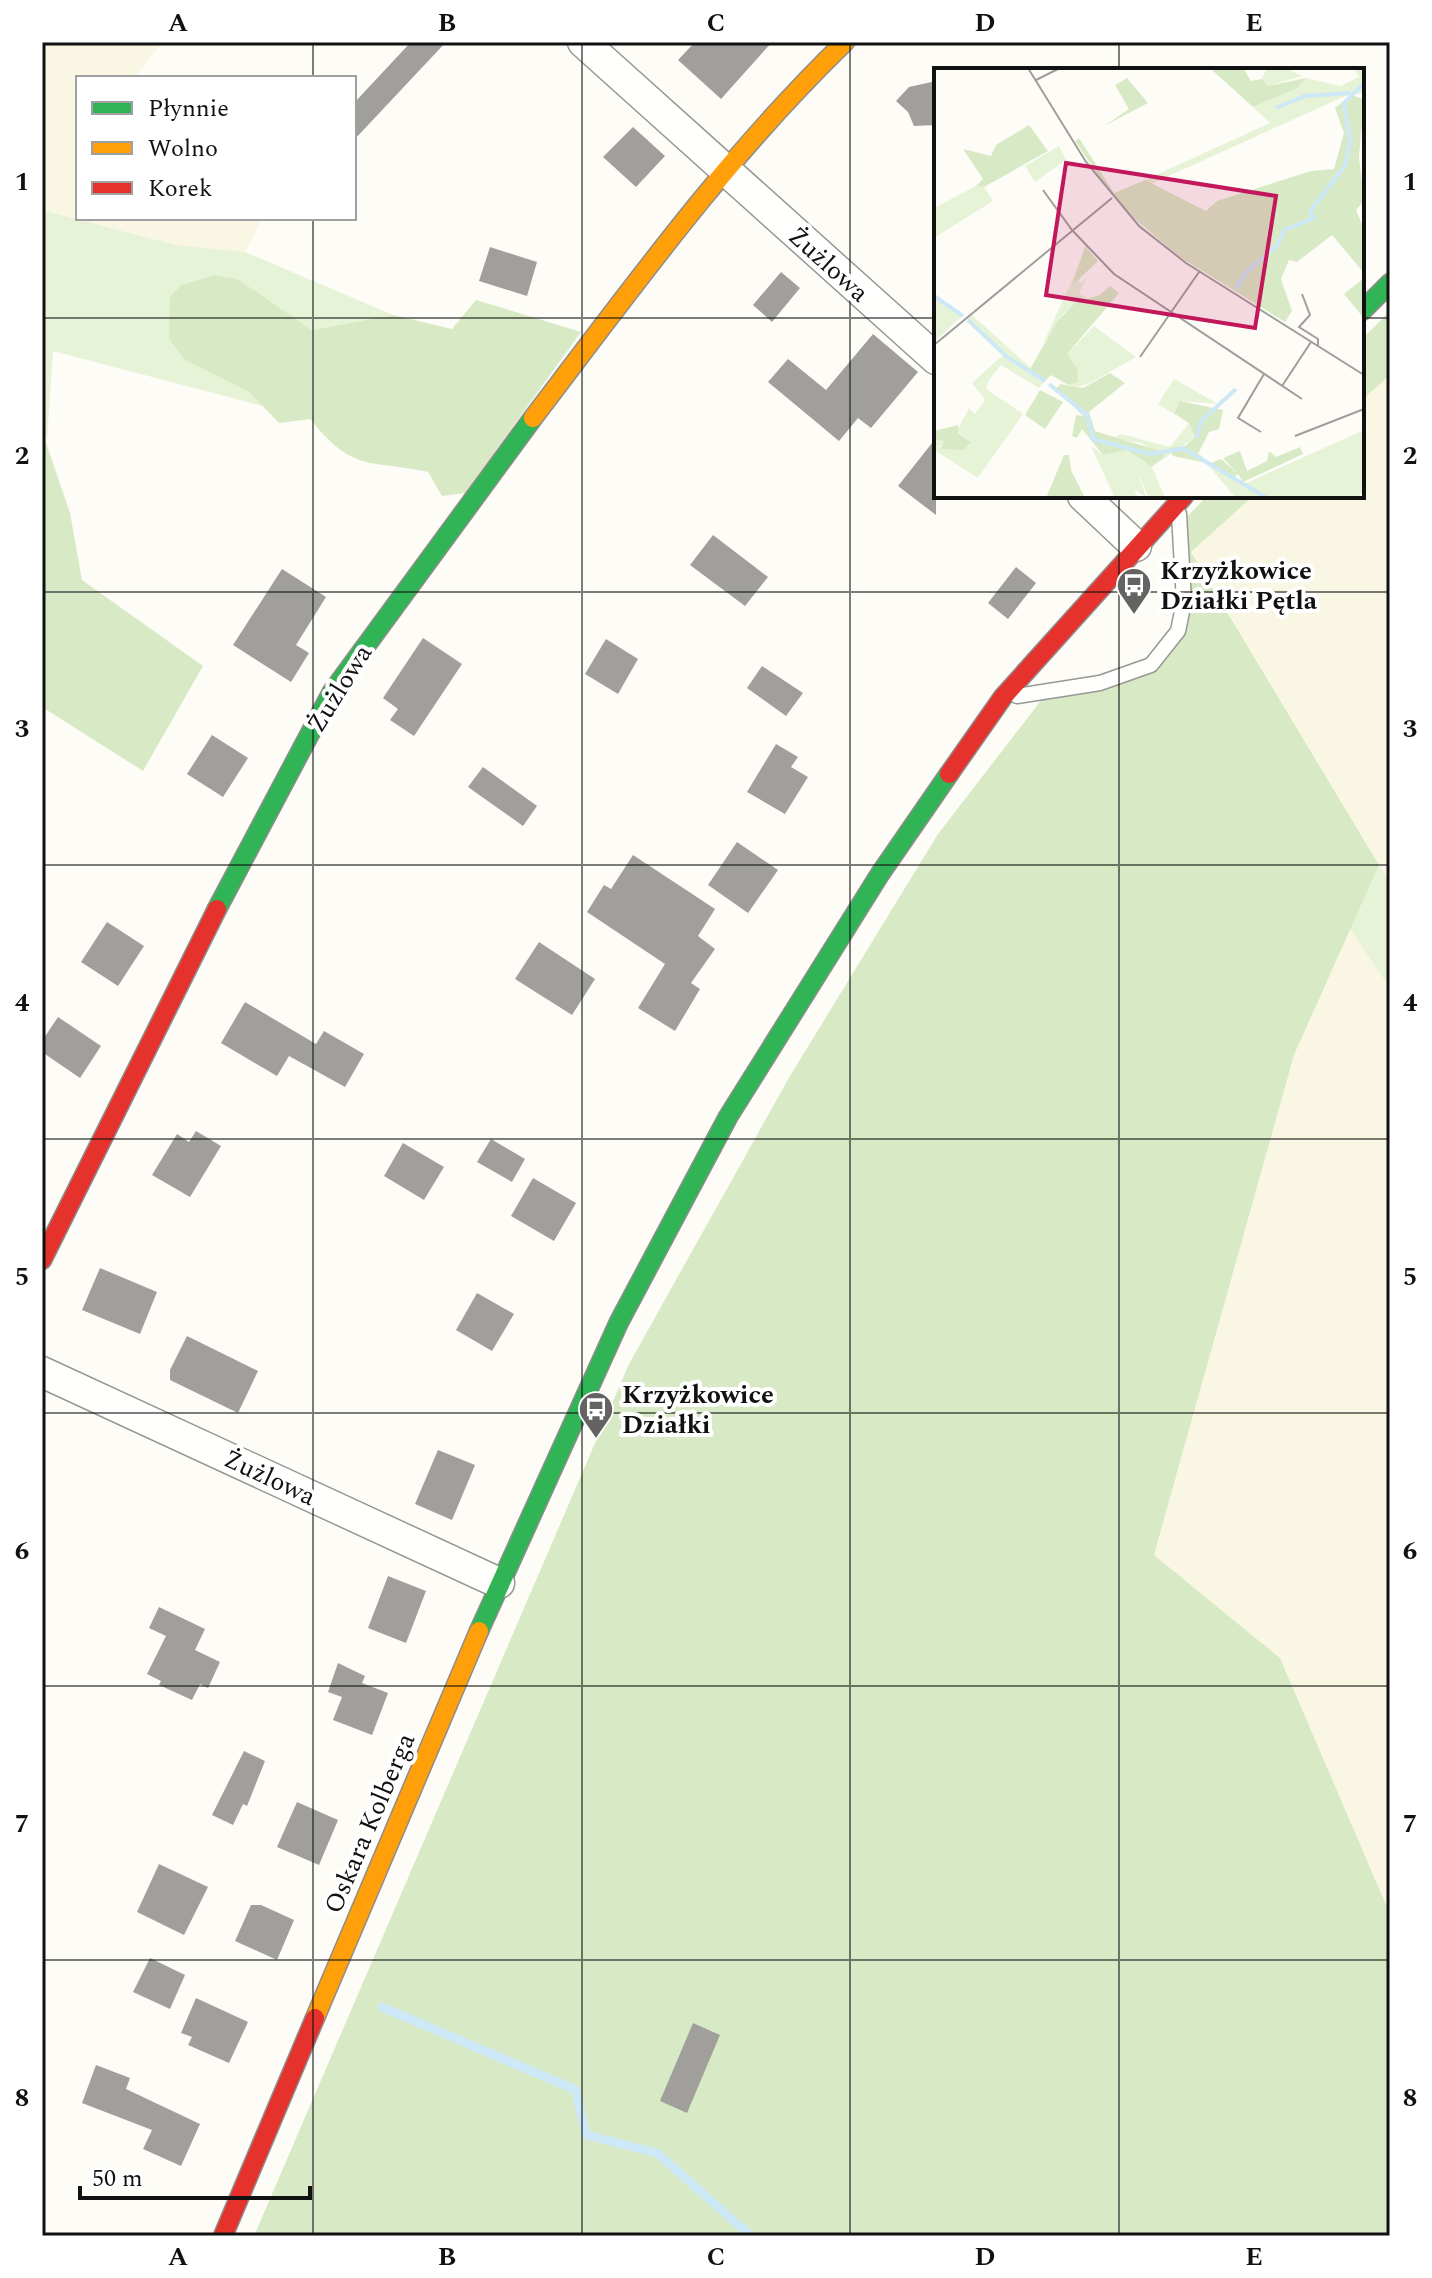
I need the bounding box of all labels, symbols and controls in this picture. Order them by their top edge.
text: A [168,3,188,43]
text: B [438,3,456,43]
text: C [707,3,725,43]
text: D [975,3,995,43]
text: E [1245,3,1263,43]
inset map [934,68,1364,498]
legend [76,76,356,220]
text: Płynnie [148,91,229,127]
text: Wolno [148,131,218,167]
text: 1 [15,162,29,202]
text: 1 [1403,162,1417,202]
text: Korek [148,171,212,207]
street label: Żużlowa [779,217,878,312]
text: 2 [15,436,29,476]
text: 2 [1403,436,1417,476]
place label: Krzyżkowice Działki Pętla [1160,551,1318,621]
bus stop icon: Krzyżkowice Działki Pętla [1115,566,1153,616]
street label: Żużlowa [297,636,383,741]
text: 3 [15,709,29,749]
text: 3 [1403,709,1417,749]
text: 4 [15,983,30,1023]
text: 4 [1403,983,1418,1023]
text: 5 [15,1257,29,1297]
text: 5 [1403,1257,1417,1297]
place label: Krzyżkowice Działki [622,1375,774,1445]
bus stop icon: Krzyżkowice Działki [577,1390,615,1440]
street label: Żużlowa [217,1439,323,1517]
text: 6 [15,1531,29,1571]
text: 6 [1403,1531,1417,1571]
street label: Oskara Kolberga [314,1727,426,1920]
text: 7 [15,1804,29,1844]
text: 7 [1403,1804,1417,1844]
text: 8 [15,2078,29,2118]
text: 8 [1403,2078,1417,2118]
scale bar [80,2150,310,2200]
text: 50 m [92,2161,143,2197]
text: A [168,2237,188,2277]
text: B [438,2237,456,2277]
text: C [707,2237,725,2277]
text: D [975,2237,995,2277]
text: E [1245,2237,1263,2277]

